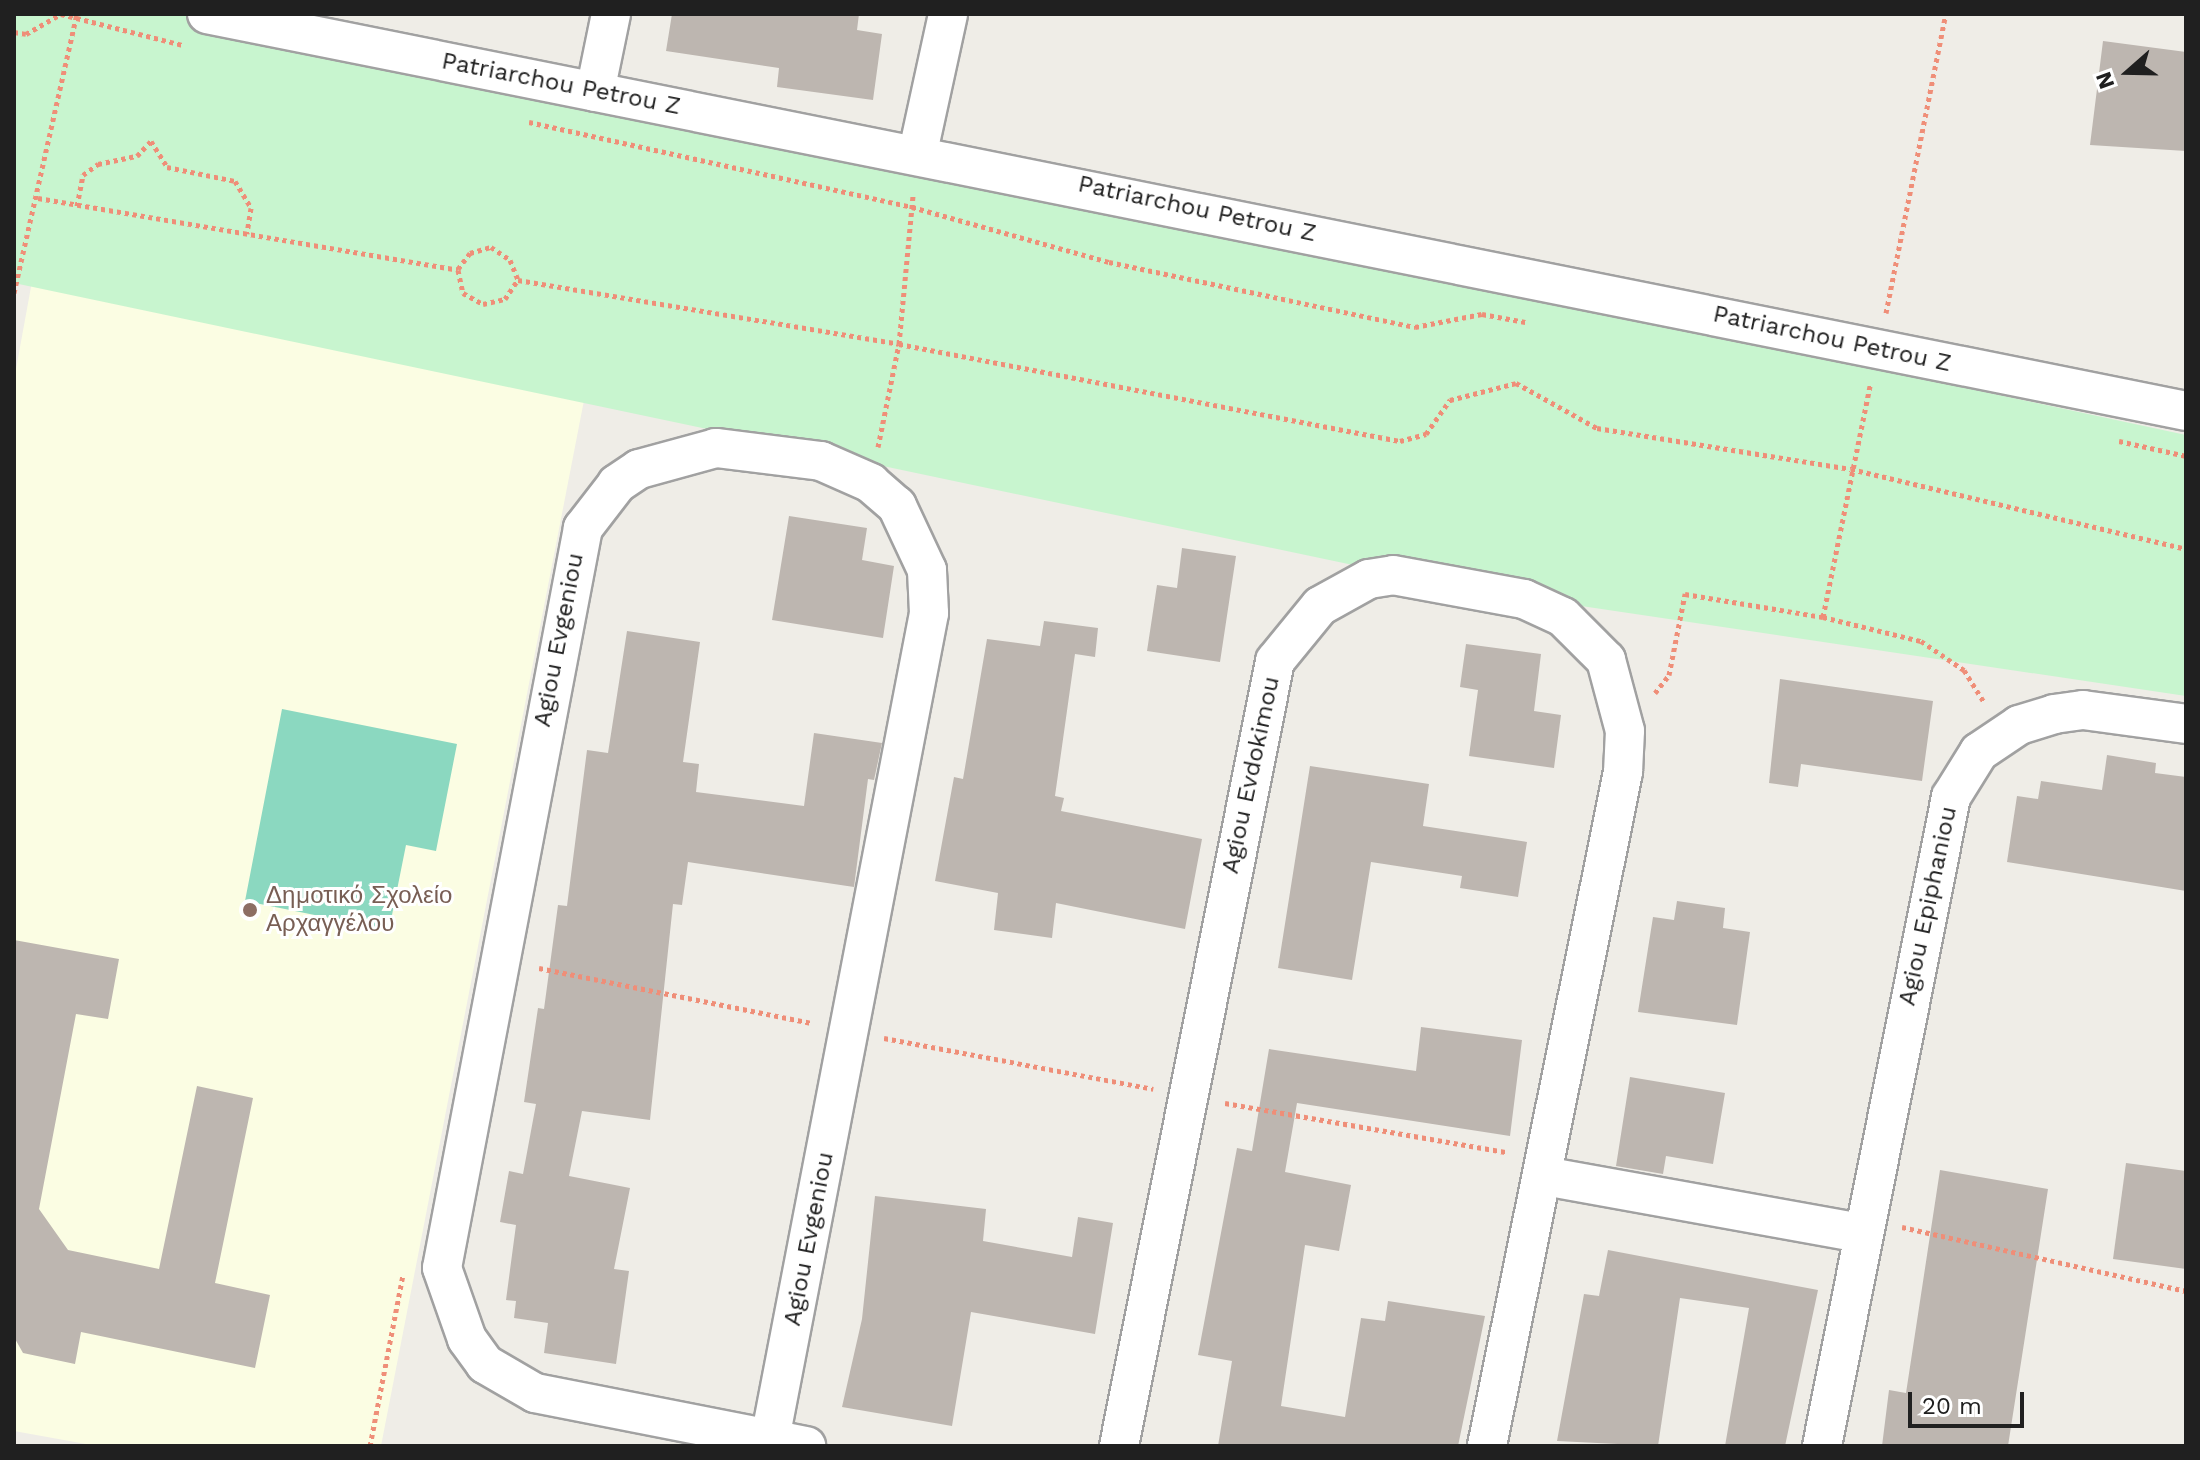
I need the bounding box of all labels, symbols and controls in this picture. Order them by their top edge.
north arrow [2088,32,2168,112]
street label: Patriarchou Petrou Z [439,47,683,121]
text: N [2090,68,2120,92]
street label: Patriarchou Petrou Z [1075,170,1319,248]
street label: Patriarchou Petrou Z [1710,300,1954,378]
street label: Agiou Evgeniou [528,551,590,729]
street label: Agiou Evdokimou [1216,674,1286,876]
street label: Agiou Epiphaniou [1893,804,1963,1008]
place label: Δημοτικό Σχολείο Αρχαγγέλου [266,882,452,938]
marker: Δημοτικό Σχολείο Αρχαγγέλου [241,901,259,919]
street label: Agiou Evgeniou [778,1150,840,1328]
scale bar [1912,1376,2028,1426]
text: 20 m [1922,1392,1982,1420]

